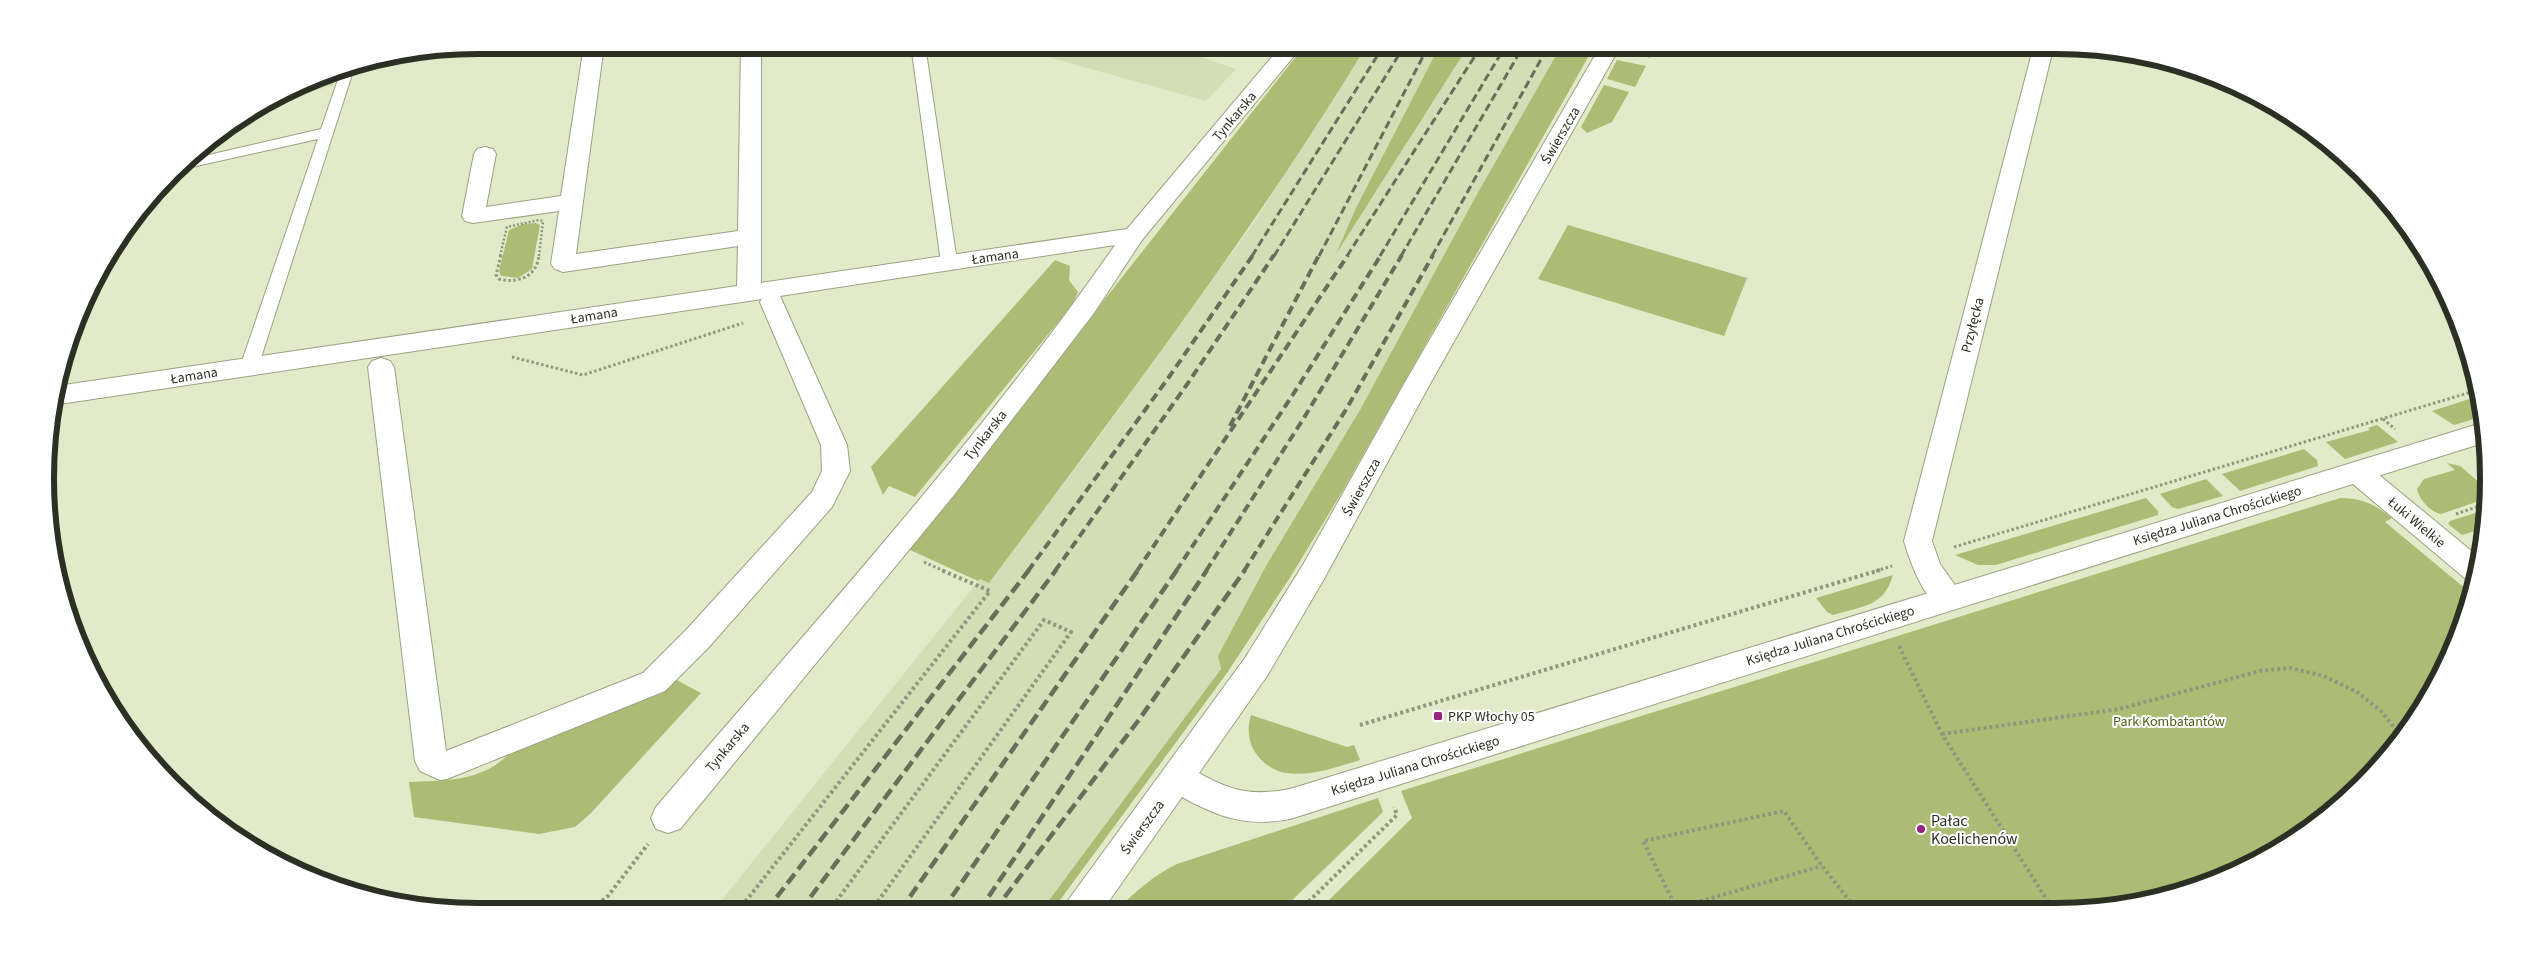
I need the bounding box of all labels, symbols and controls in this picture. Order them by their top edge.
street label: Tynkarska [1208,87,1262,146]
street label: Świerszcza [1536,103,1585,168]
street label: Łamana [969,244,1020,270]
street label: Przyłęcka [1956,295,1990,355]
street label: Łamana [568,302,619,330]
street label: Łamana [168,362,219,390]
street label: Tynkarska [960,406,1012,465]
street label: Świerszcza [1338,455,1386,520]
street label: Księdza Juliana Chrościckiego [2131,481,2304,551]
street label: Łuki Wielkie [2382,492,2450,553]
street label: Księdza Juliana Chrościckiego [1744,601,1917,671]
place label: PKP Włochy 05 [1448,707,1535,727]
marker: PKP Włochy 05 [1432,710,1444,722]
park label: Park Kombatantów [2113,712,2225,732]
street label: Tynkarska [701,718,755,777]
street label: Księdza Juliana Chrościckiego [1329,731,1502,801]
street label: Świerszcza [1116,796,1170,859]
place label: Pałac Koelichenów [1931,810,2018,850]
marker: Pałac Koelichenów [1915,823,1927,835]

